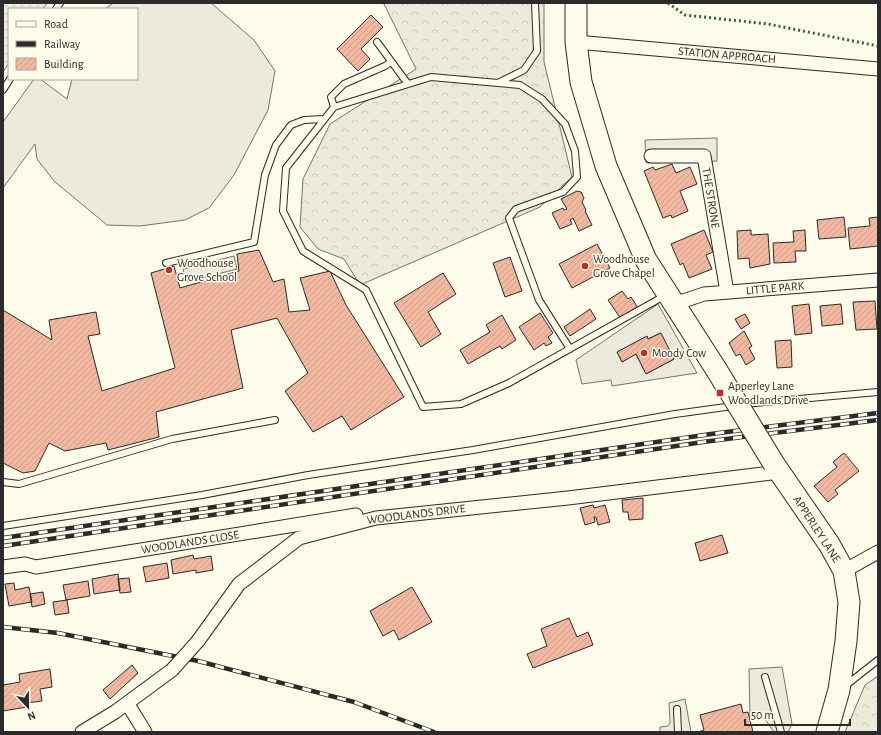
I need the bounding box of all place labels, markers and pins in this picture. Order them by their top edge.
place label: Woodhouse Grove Chapel [593,253,655,279]
place label: Woodhouse Grove School [177,257,237,283]
marker: Woodhouse Grove Chapel [580,261,590,271]
marker: Woodhouse Grove School [164,265,174,275]
place label: Moody Cow [652,347,706,360]
marker: Moody Cow [639,348,649,358]
place label: Apperley Lane Woodlands Drive [728,380,808,406]
marker: Apperley Lane Woodlands Drive [715,388,725,398]

